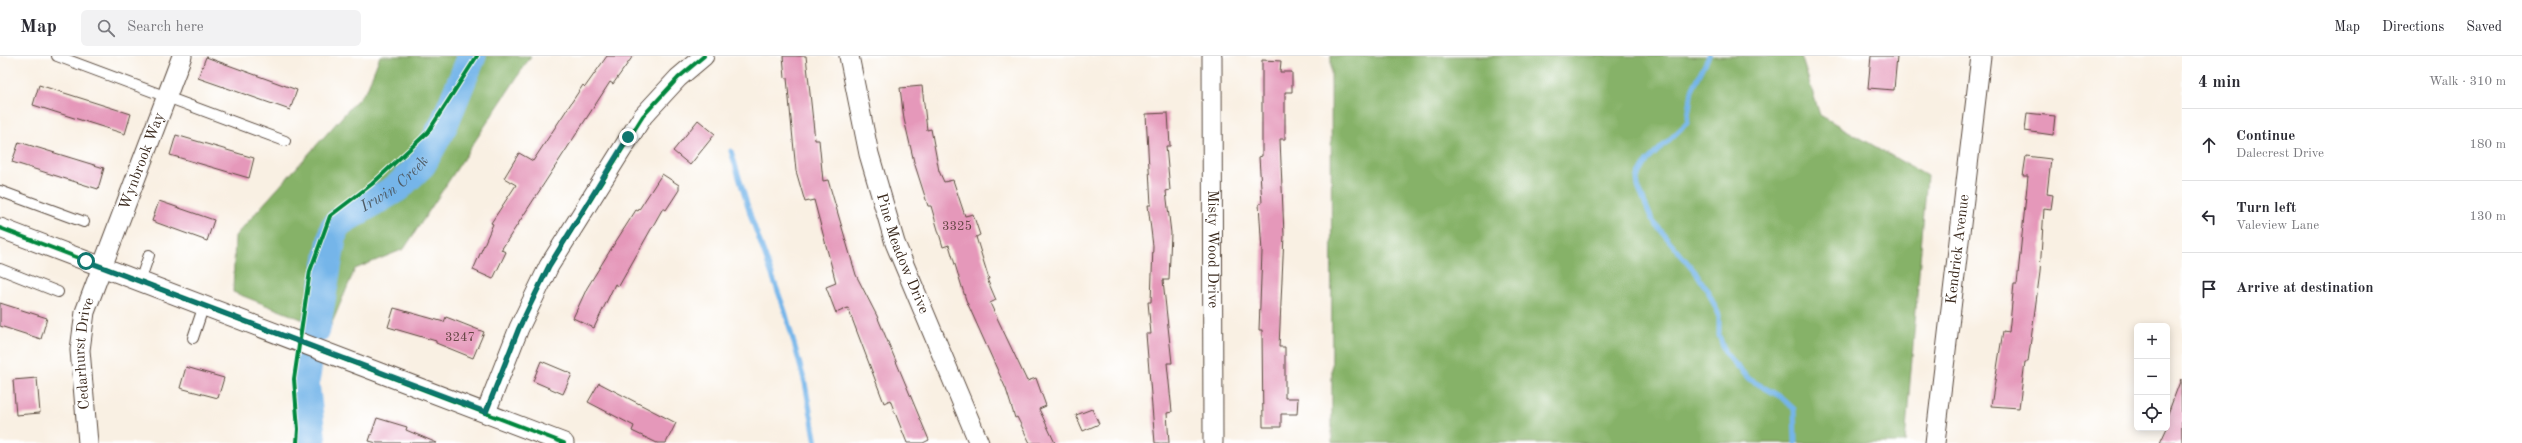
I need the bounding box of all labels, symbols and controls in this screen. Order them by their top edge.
search box [81,10,361,46]
icon: search [95,17,117,39]
text: Map [20,18,57,37]
text: Search here [127,20,204,35]
text: Map [2334,20,2360,34]
text: Directions [2382,20,2444,34]
text: Saved [2466,20,2502,34]
text: 4 min [2198,74,2241,91]
text: Walk · 310 m [2429,75,2506,88]
street label: Wynbrook Way [117,110,167,212]
route end [619,128,637,146]
text: Continue [2236,129,2295,144]
icon: ahead [2198,134,2220,156]
text: 180 m [2469,138,2506,151]
text: Dalecrest Drive [2236,147,2324,160]
water label: Irwin Creek [357,154,432,216]
street label: Misty Wood Drive [1205,190,1220,308]
street label: Pine Meadow Drive [873,192,931,316]
street label: Kendrick Avenue [1944,193,1972,305]
text: Turn left [2236,201,2296,216]
icon: left [2198,206,2220,228]
text: 130 m [2469,210,2506,223]
text: Valeview Lane [2236,219,2319,232]
house number: 3325 [942,220,972,233]
route start [77,252,95,270]
icon: arrive [2198,278,2220,300]
text: Arrive at destination [2236,281,2374,296]
street label: Cedarhurst Drive [72,295,97,410]
map controls [2134,323,2170,431]
button: + [2134,323,2170,359]
house number: 3247 [445,331,475,344]
button: − [2134,359,2170,395]
button: locate [2134,395,2170,431]

